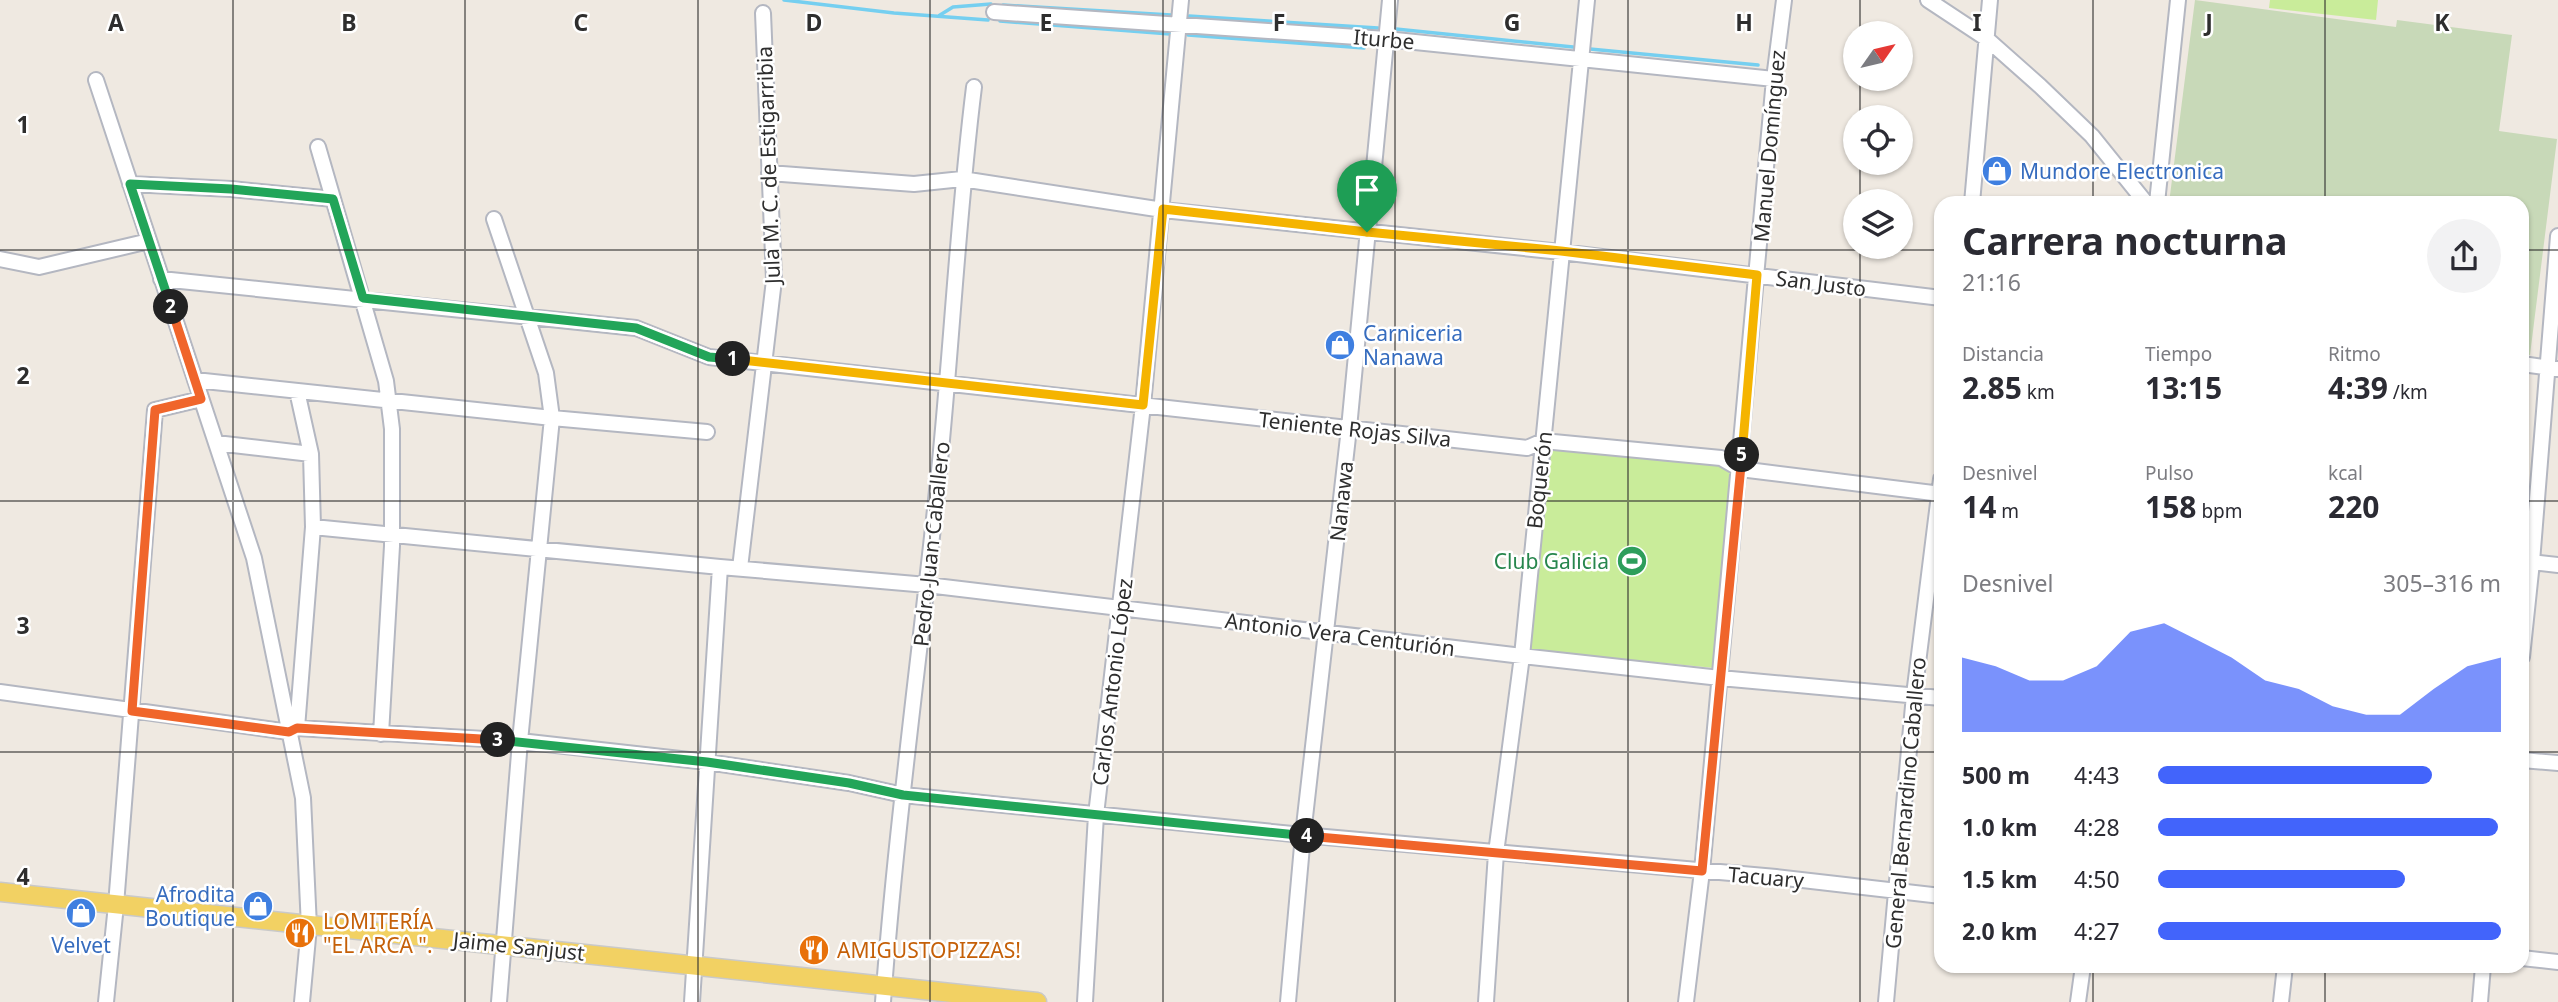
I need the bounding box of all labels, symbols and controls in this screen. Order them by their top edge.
text: A [108,6,124,38]
text: B [341,6,357,38]
text: C [574,6,589,38]
text: D [806,6,822,38]
text: E [1040,6,1052,38]
text: F [1273,6,1285,38]
text: G [1504,6,1520,38]
text: H [1735,6,1753,38]
text: I [1973,6,1982,38]
text: J [2203,6,2213,38]
text: K [2434,6,2450,38]
north arrow [1843,21,1913,91]
map controls [1843,21,1913,259]
street label: Iturbe [1352,22,1416,56]
street label: Jula M. C. de Estigarribia [750,45,786,287]
street label: Manuel Domínguez [1747,49,1791,243]
button: locate [1843,105,1913,175]
text: 1 [16,108,30,140]
shop icon: Mundore Electronica [1980,154,2014,188]
place label: Mundore Electronica [2020,157,2224,185]
pin [1337,160,1397,232]
icon: arrive [1348,171,1386,209]
button: layers [1843,189,1913,259]
text: Carrera nocturna [1962,214,2288,266]
button: share [2427,219,2501,293]
street label: San Justo [1774,264,1868,302]
text: 21:16 [1962,266,2021,298]
pin: 2 [154,290,188,324]
text: 2 [165,293,176,319]
place label: Carniceria Nanawa [1363,319,1463,371]
shop icon: Carniceria Nanawa [1323,328,1357,362]
text: Distancia [1962,341,2044,367]
text: Tiempo [2145,341,2212,367]
text: Ritmo [2328,341,2381,367]
pin: 1 [716,342,750,376]
text: 1 [727,345,738,371]
text: 2 [16,359,30,391]
text: 2.85 [1962,367,2022,408]
text: 13:15 [2145,367,2222,408]
text: 4:39 [2328,367,2388,408]
text: km [2022,379,2055,405]
text: /km [2388,379,2428,405]
street label: Teniente Rojas Silva [1257,405,1453,453]
street label: Boquerón [1520,430,1558,530]
pin: 5 [1724,438,1760,472]
street label: Pedro Juan Caballero [906,440,956,648]
text: 5 [1736,441,1747,467]
street label: Nanawa [1323,459,1359,543]
text: Desnivel [1962,460,2038,486]
text: Pulso [2145,460,2194,486]
text: kcal [2328,460,2363,486]
text: 14 [1962,486,1996,527]
text: 158 [2145,486,2196,527]
text: 220 [2328,486,2379,527]
text: m [1996,498,2019,524]
text: bpm [2196,498,2243,524]
sports icon: Club Galicia [1615,544,1649,578]
place label: Club Galicia [1494,547,1609,575]
text: Desnivel [1962,567,2054,599]
text: 305–316 m [2383,567,2501,599]
street label: Carlos Antonio López [1085,577,1139,787]
street label: Antonio Vera Centurión [1224,606,1456,662]
text: 3 [16,609,30,641]
street label: General Bernardino Caballero [1878,656,1932,950]
pin: 3 [480,722,516,758]
text: 3 [492,726,503,752]
text: 500 m [1962,759,2030,791]
text: 4:43 [2074,759,2120,791]
text: 1.0 km [1962,811,2037,843]
text: 4:28 [2074,811,2120,843]
pin: 4 [1290,818,1324,854]
text: 4 [1301,822,1312,848]
text: 4 [16,860,30,892]
street label: Tacuary [1727,860,1805,894]
text: 1.5 km [1962,863,2037,895]
text: 4:50 [2074,863,2120,895]
place label: Afrodita Boutique [145,880,235,932]
shop icon: Afrodita Boutique [241,889,275,923]
shop icon: Velvet [64,896,98,930]
place label: LOMITERÍA "EL ARCA ". [323,907,434,959]
text: 2.0 km [1962,915,2037,947]
text: 4:27 [2074,915,2120,947]
restaurant icon: LOMITERÍA "EL ARCA ". [283,916,317,950]
street label: Jaime Sanjust [450,925,587,967]
place label: Velvet [51,931,111,959]
restaurant icon: AMIGUSTOPIZZAS! [797,933,831,967]
place label: AMIGUSTOPIZZAS! [837,936,1021,964]

